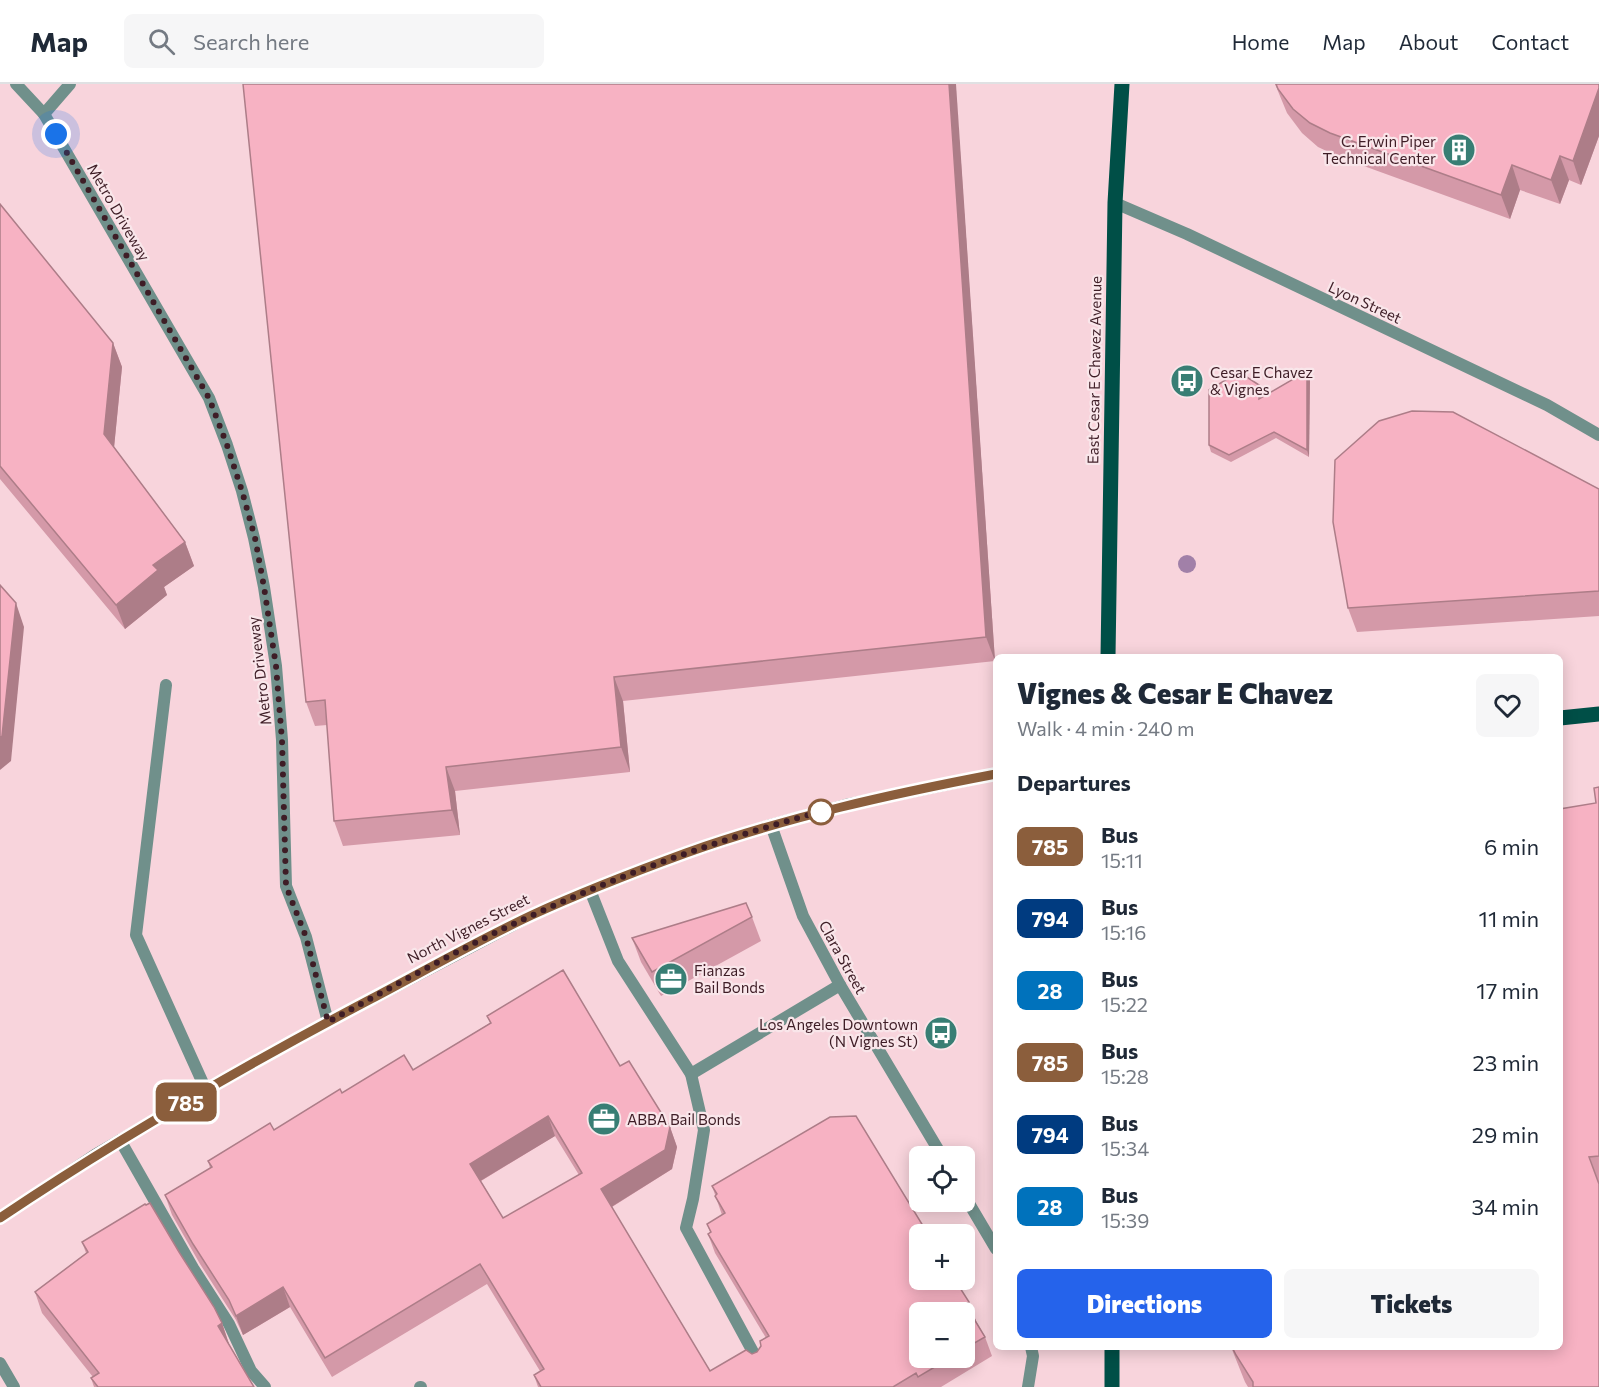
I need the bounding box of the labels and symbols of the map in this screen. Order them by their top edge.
your location [41,119,71,149]
place label: C. Erwin Piper Technical Center [1322,132,1436,167]
building icon: C. Erwin Piper Technical Center [1441,132,1477,168]
street label: Metro Driveway [84,160,154,264]
street label: East Cesar E Chavez Avenue [1083,276,1105,464]
street label: Lyon Street [1326,277,1404,327]
bus stop icon: Cesar E Chavez & Vignes [1169,363,1205,399]
place label: Cesar E Chavez & Vignes [1210,363,1313,398]
street label: Metro Driveway [243,615,275,726]
unlabelled marker [808,799,834,825]
street label: North Vignes Street [404,889,532,967]
street label: Clara Street [816,917,870,997]
office icon: Fianzas Bail Bonds [653,961,689,997]
place label: Fianzas Bail Bonds [694,961,765,996]
place label: Los Angeles Downtown (N Vignes St) [759,1015,918,1050]
bus stop icon: Los Angeles Downtown (N Vignes St) [923,1015,959,1051]
line badge: 785 [152,1082,220,1122]
office icon: ABBA Bail Bonds [586,1101,622,1137]
place label: ABBA Bail Bonds [627,1110,741,1128]

